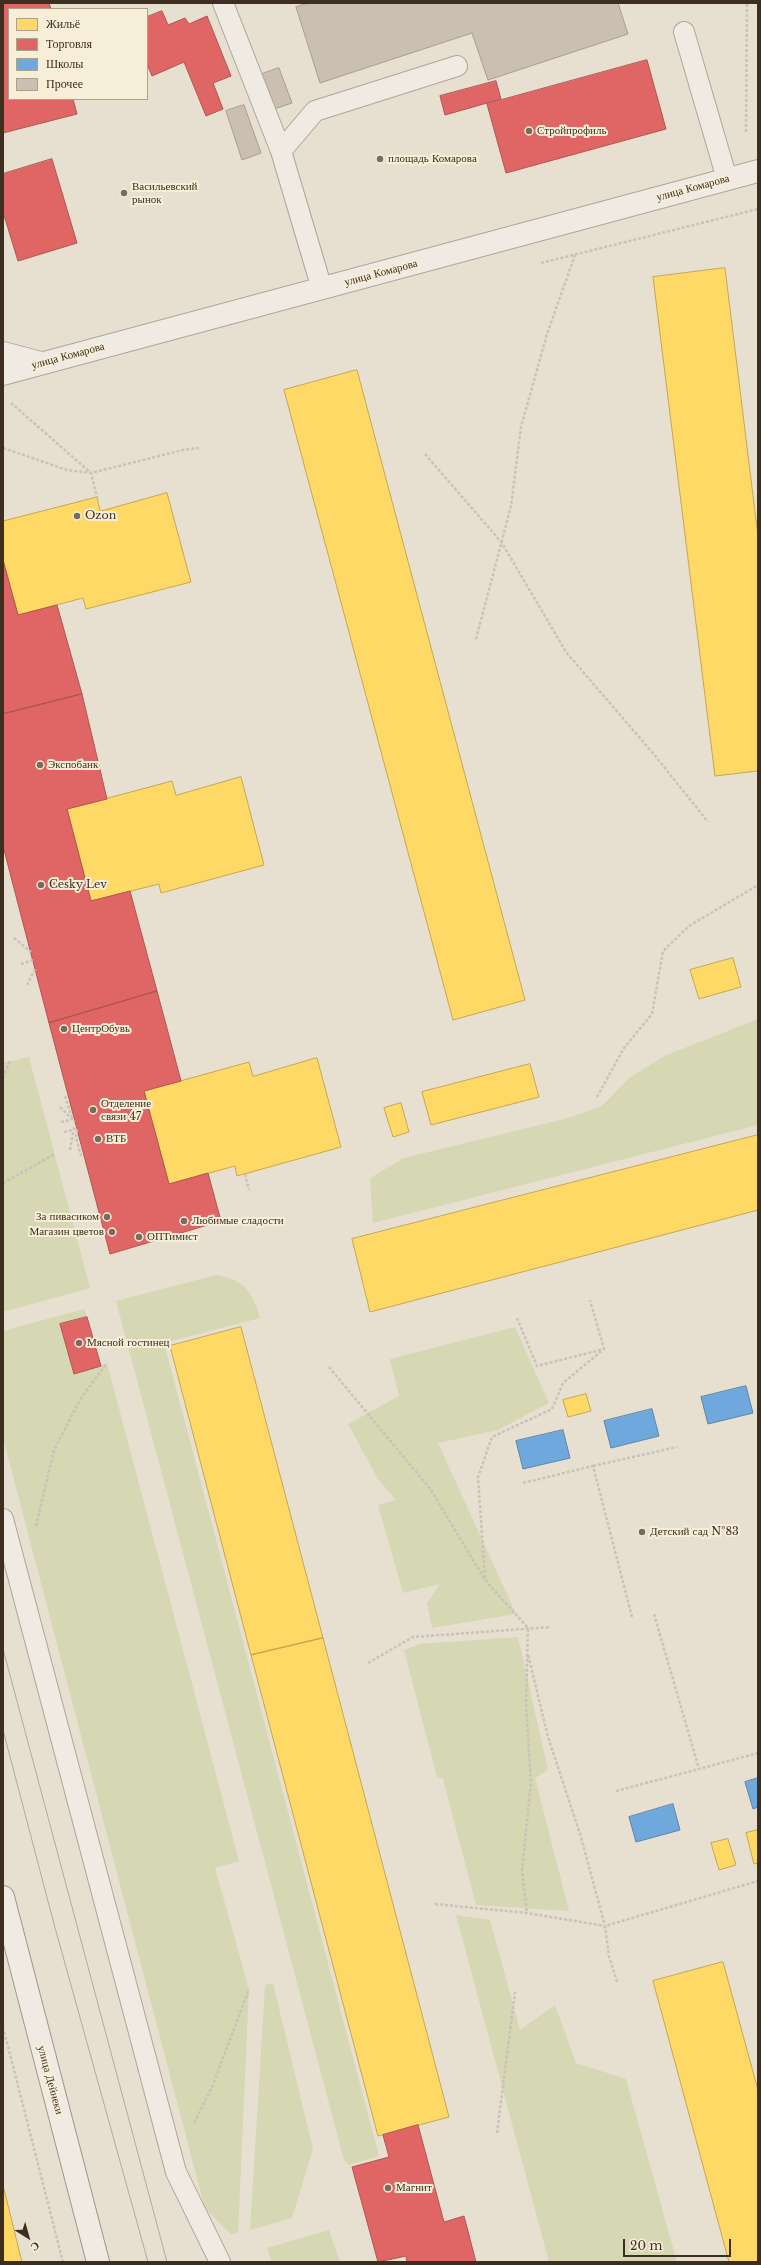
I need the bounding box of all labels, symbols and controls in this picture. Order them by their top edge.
legend [8,8,148,100]
text: Жильё [46,16,80,31]
text: Торговля [46,36,92,51]
text: Школы [46,56,83,71]
text: Прочее [46,76,83,91]
place label: Стройпрофиль [537,124,606,138]
marker: Стройпрофиль [524,126,534,136]
place label: площадь Комарова [388,152,477,166]
marker: площадь Комарова [375,154,385,164]
street label: улица Комарова [655,172,731,204]
place label: Васильевский рынок [132,180,198,206]
marker: Васильевский рынок [119,188,129,198]
street label: улица Комарова [343,257,419,289]
street label: улица Комарова [30,340,106,372]
place label: Ozon [85,509,116,523]
marker: Ozon [72,511,82,521]
place label: Экспобанк [48,758,98,772]
marker: Экспобанк [35,760,45,770]
place label: Cesky Lev [49,878,107,892]
marker: Cesky Lev [36,880,46,890]
place label: ЦентрОбувь [72,1022,130,1036]
marker: ЦентрОбувь [59,1024,69,1034]
place label: Отделение связи 47 [101,1097,151,1123]
marker: Отделение связи 47 [88,1105,98,1115]
place label: ВТБ [106,1132,126,1146]
marker: ВТБ [93,1134,103,1144]
place label: За пивасиком [36,1210,99,1224]
marker: За пивасиком [102,1212,112,1222]
place label: Любимые сладости [192,1214,284,1228]
marker: Любимые сладости [179,1216,189,1226]
place label: Магазин цветов [29,1225,104,1239]
marker: Магазин цветов [107,1227,117,1237]
place label: ОПТимист [147,1230,198,1244]
marker: ОПТимист [134,1232,144,1242]
place label: Мясной гостинец [87,1336,169,1350]
marker: Мясной гостинец [74,1338,84,1348]
place label: Детский сад №83 [650,1525,739,1539]
marker: Детский сад №83 [637,1527,647,1537]
street label: улица Дейнеки [34,2044,66,2116]
place label: Магнит [396,2181,432,2195]
marker: Магнит [383,2183,393,2193]
north arrow [8,2217,48,2257]
scale bar [625,2231,733,2257]
text: 20 m [630,2238,662,2253]
text: С [28,2239,43,2255]

